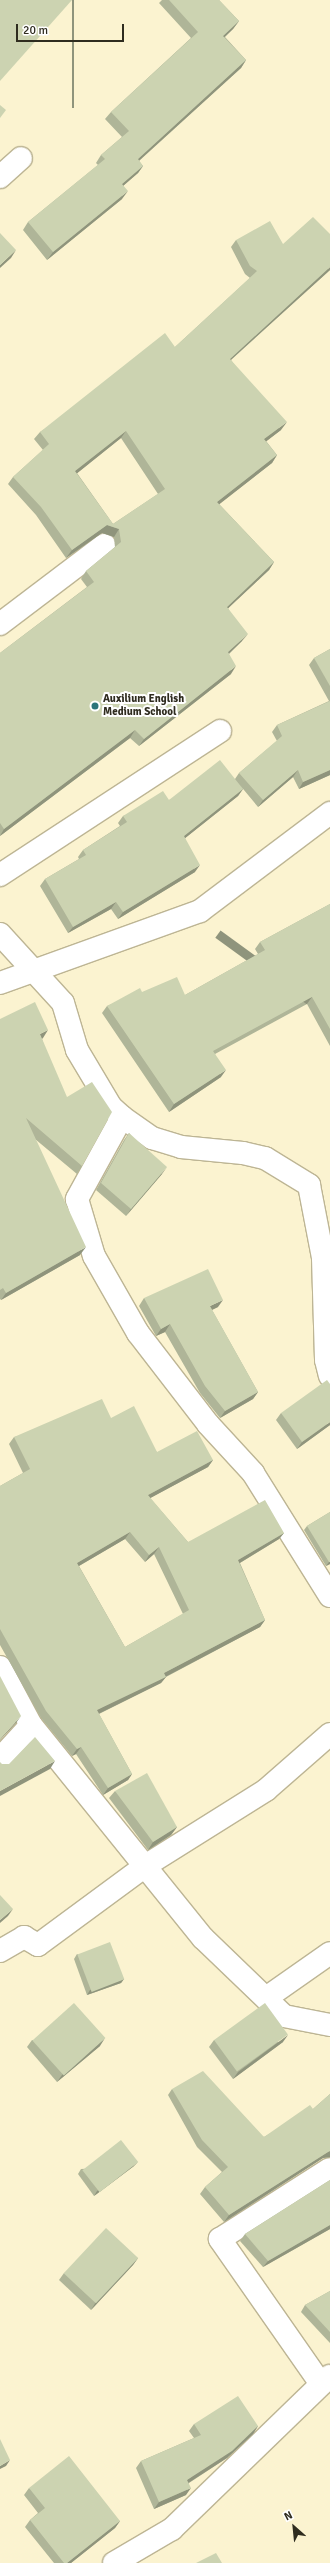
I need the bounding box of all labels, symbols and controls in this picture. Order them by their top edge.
scale bar [18,16,126,42]
text: 20 m [23,23,48,38]
place label: Auxilium English Medium School [103,693,184,719]
marker: Auxilium English Medium School [90,701,100,711]
north arrow [274,2507,314,2547]
text: N [282,2508,295,2523]

